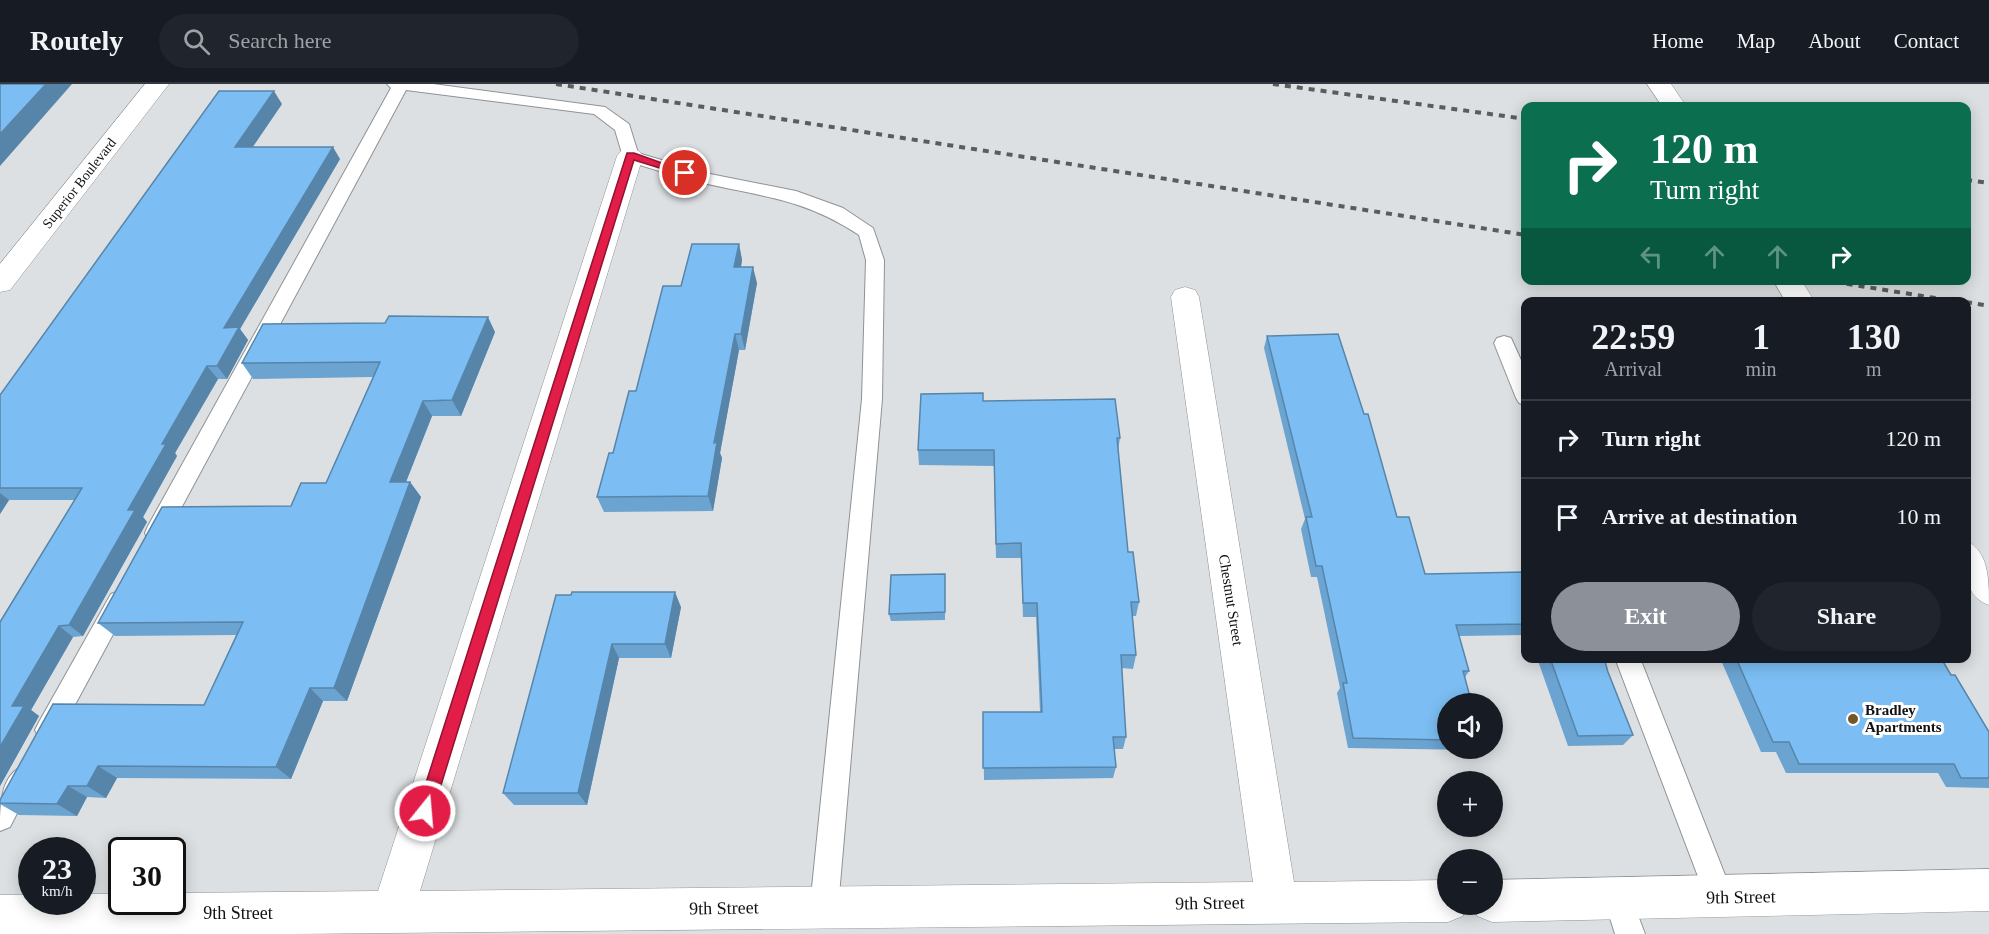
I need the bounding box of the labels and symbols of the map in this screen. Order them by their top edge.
street label: Superior Boulevard [40,135,119,231]
pin [659,147,710,198]
street label: Chestnut Street [1216,553,1246,648]
place label: Bradley Apartments [1865,702,1942,735]
marker: Bradley Apartments [1846,712,1860,726]
position arrow [393,779,457,843]
speed limit sign: 30 [108,837,186,915]
street label: 9th Street [1706,886,1776,908]
street label: 9th Street [1175,892,1245,914]
street label: 9th Street [689,897,759,919]
street label: 9th Street [203,903,273,923]

